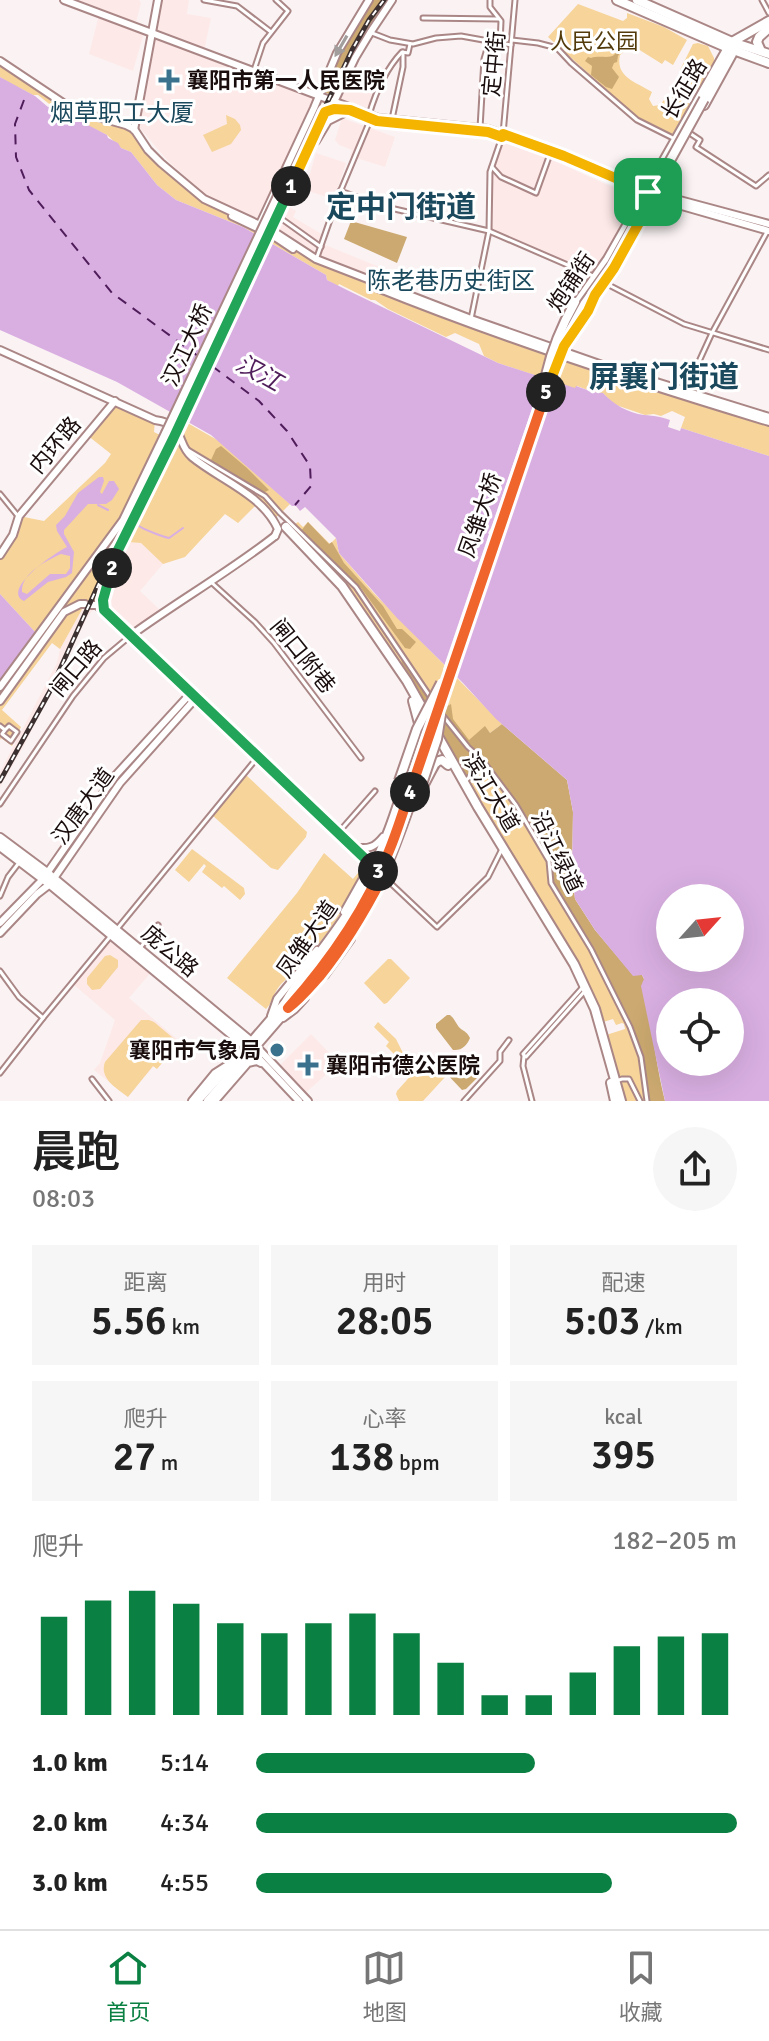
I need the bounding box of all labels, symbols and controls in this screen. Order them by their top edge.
park label: 人民公园 [550,28,638,55]
street label: 定中街 [478,30,510,98]
one-way arrow [334,35,348,57]
street label: 长征路 [655,54,713,124]
place label: 襄阳市第一人民医院 [187,67,385,94]
marker: 襄阳市第一人民医院 [158,69,180,91]
district label: 烟草职工大厦 [50,98,194,128]
pin [614,158,682,226]
pin: 1 [271,166,311,206]
icon: arrive [626,170,670,214]
text: 1 [285,172,297,199]
district label: 定中门街道 [326,189,476,226]
street label: 炮铺街 [541,247,601,317]
district label: 陈老巷历史街区 [367,266,535,296]
street label: 汉江大桥 [156,299,218,391]
water label: 汉江 [231,348,290,399]
district label: 屏襄门街道 [589,359,739,396]
pin: 5 [526,372,566,412]
text: 5 [540,378,552,405]
street label: 内环路 [23,411,87,479]
street label: 凤雏大桥 [453,469,507,561]
pin: 2 [92,548,132,588]
text: 2 [106,554,118,581]
street label: 闸口附巷 [265,613,341,699]
street label: 闸口路 [44,634,108,702]
street label: 滨江大道 [457,747,525,837]
street label: 汉唐大道 [46,762,120,850]
pin: 4 [390,772,430,812]
text: 4 [404,778,416,805]
street label: 沿江绿道 [526,807,588,897]
pin: 3 [358,851,398,891]
text: 3 [372,857,384,884]
north arrow [656,884,744,972]
map controls [656,884,744,1076]
street label: 凤雏大道 [271,895,343,983]
street label: 庞公路 [136,919,204,983]
button: locate [656,988,744,1076]
place label: 襄阳市气象局 [129,1037,261,1064]
marker: 襄阳市气象局 [268,1041,286,1059]
place label: 襄阳市德公医院 [326,1052,480,1079]
marker: 襄阳市德公医院 [297,1054,319,1076]
text: 晨跑 [32,1126,120,1180]
button: share [653,1127,737,1211]
text: 08:03 [32,1183,95,1215]
text: 距离 [123,1269,168,1296]
text: 用时 [362,1269,407,1296]
text: 配速 [601,1269,646,1296]
text: 5.56 [91,1296,167,1346]
text: 28:05 [336,1296,433,1346]
text: 5:03 [564,1296,640,1346]
text: km [167,1313,200,1340]
text: /km [640,1313,683,1340]
text: kcal [604,1403,643,1430]
text: 爬升 [123,1405,168,1432]
text: 心率 [362,1405,407,1432]
text: 395 [591,1430,656,1480]
text: 27 [113,1432,156,1482]
text: 138 [329,1432,394,1482]
text: m [156,1449,178,1476]
text: bpm [394,1449,440,1476]
text: 182–205 m [613,1525,737,1557]
text: 爬升 [32,1531,84,1563]
text: 1.0 km [32,1747,108,1779]
text: 5:14 [160,1747,209,1779]
text: 2.0 km [32,1807,108,1839]
text: 4:34 [160,1807,209,1839]
text: 3.0 km [32,1867,108,1899]
text: 4:55 [160,1867,209,1899]
tab: 首页 [106,1946,150,2026]
tab: 地图 [362,1946,407,2026]
tab: 收藏 [619,1946,663,2026]

